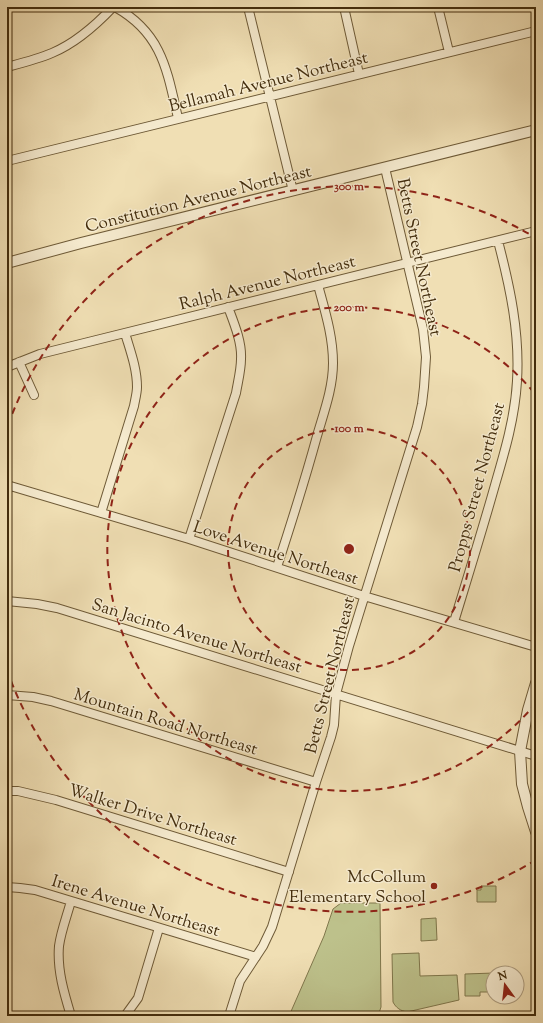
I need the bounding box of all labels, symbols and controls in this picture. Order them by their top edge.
street label: Bellamah Avenue Northeast [166,46,371,119]
street label: Constitution Avenue Northeast [83,160,314,240]
street label: Betts Street Northeast [390,176,447,339]
text: 300 m [334,178,364,196]
street label: Ralph Avenue Northeast [177,250,358,317]
text: 200 m [334,299,364,317]
street label: Propps Street Northeast [444,400,512,575]
text: 100 m [333,420,364,438]
street label: Love Avenue Northeast [190,516,361,592]
centre of rings [342,542,356,556]
street label: San Jacinto Avenue Northeast [88,593,305,680]
street label: Betts Street Northeast [300,594,362,756]
street label: Mountain Road Northeast [70,683,261,762]
street label: Walker Drive Northeast [65,779,240,853]
place label: McCollum Elementary School [289,866,426,910]
street label: Irene Avenue Northeast [48,870,223,944]
marker: McCollum Elementary School [429,881,439,891]
north arrow [485,965,525,1005]
text: N [495,967,509,985]

